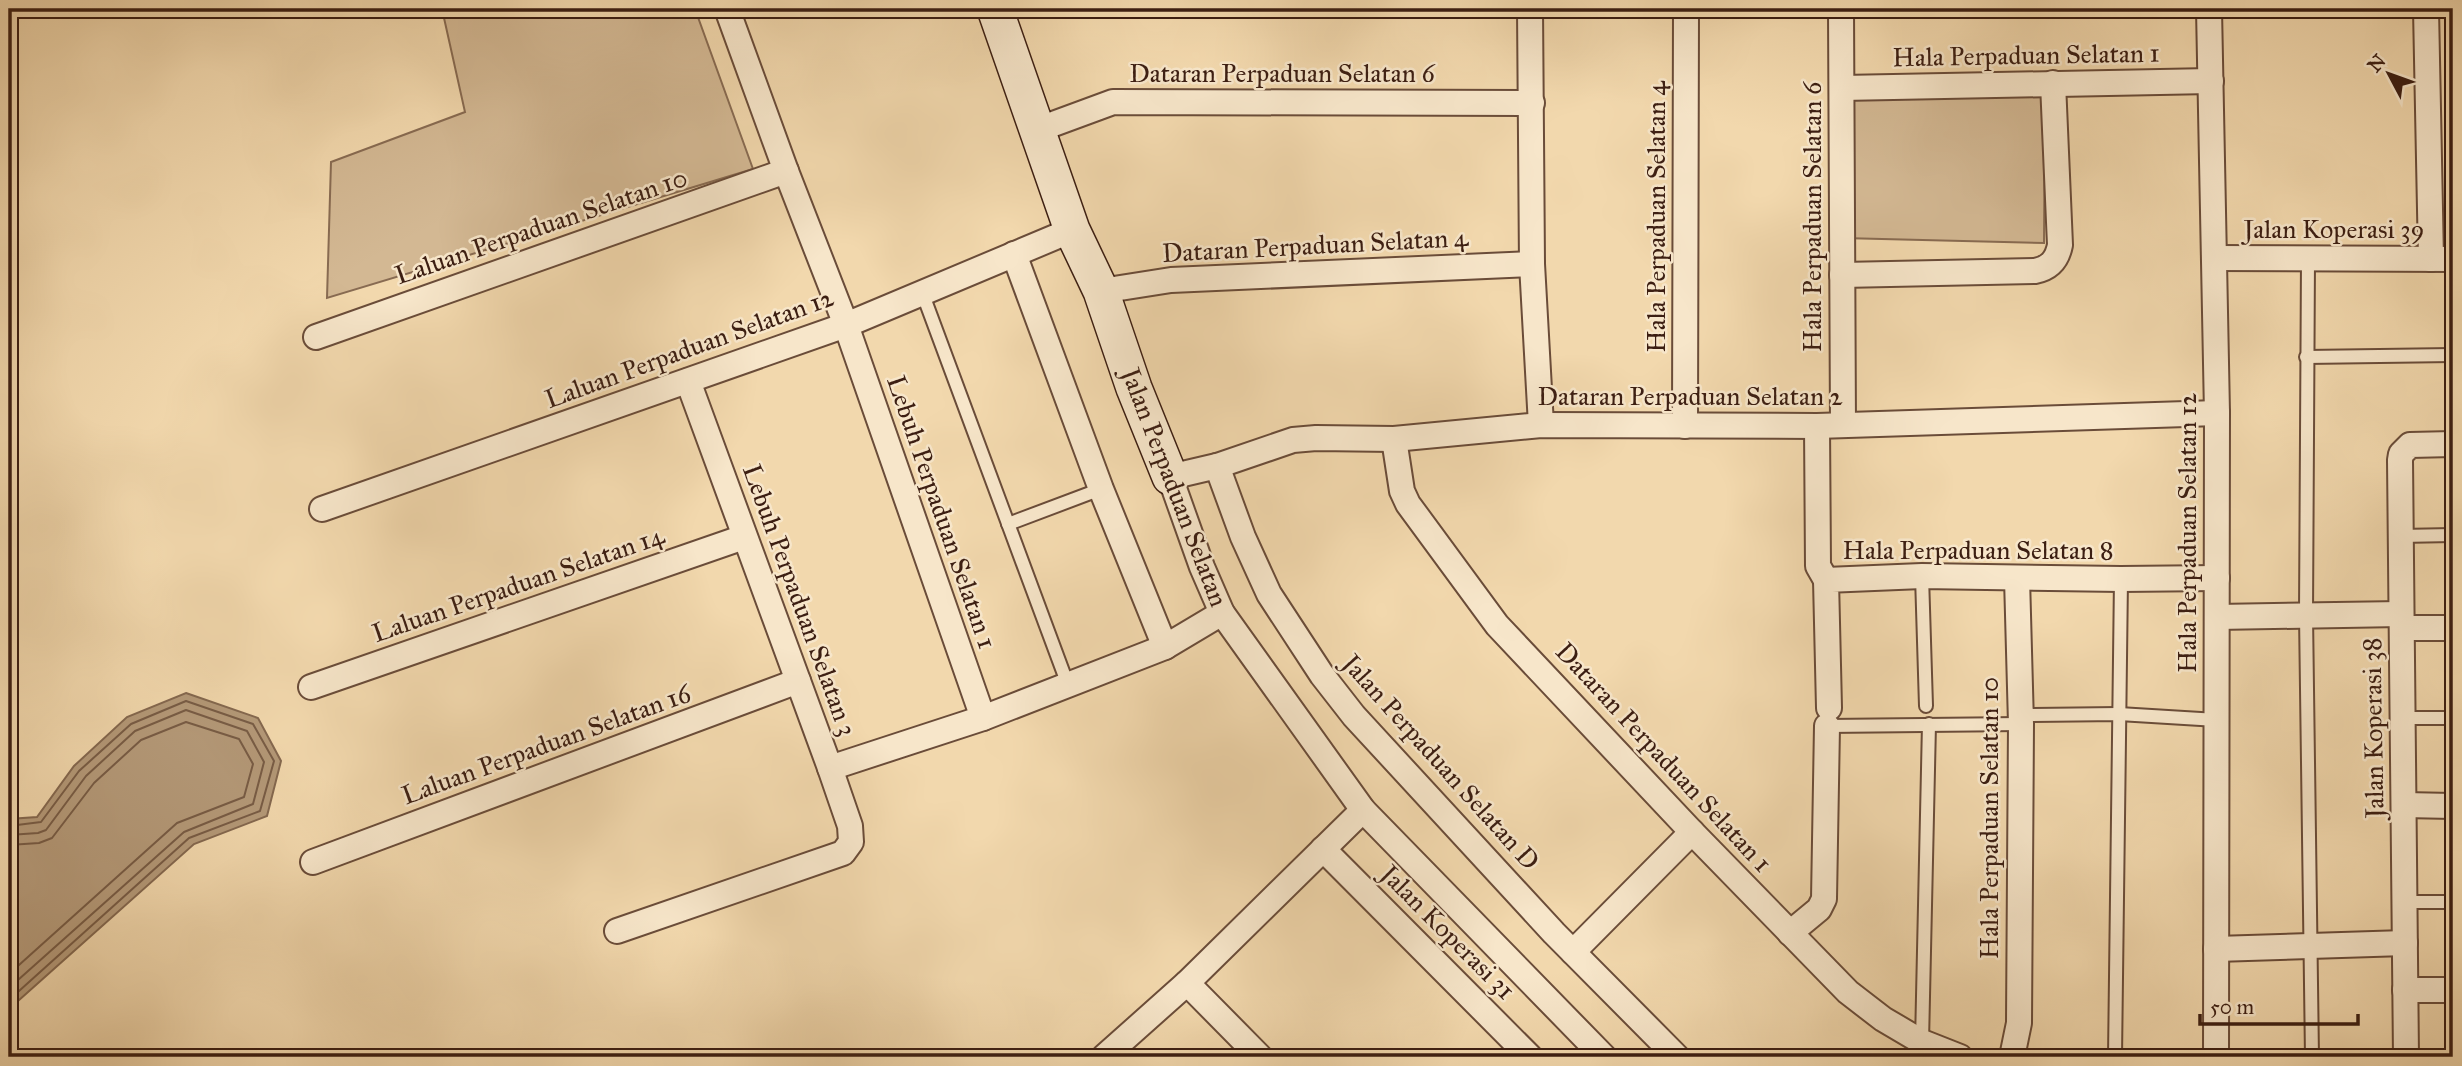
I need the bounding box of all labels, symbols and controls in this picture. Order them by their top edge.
street label: Hala Perpaduan Selatan 1 [1892,37,2160,73]
north arrow [2354,38,2424,108]
text: N [2363,50,2391,77]
street label: Dataran Perpaduan Selatan 6 [1129,57,1435,89]
street label: Hala Perpaduan Selatan 4 [1640,81,1672,353]
street label: Hala Perpaduan Selatan 6 [1796,81,1828,352]
street label: Laluan Perpaduan Selatan 10 [391,161,691,291]
street label: Jalan Koperasi 39 [2240,213,2425,245]
street label: Dataran Perpaduan Selatan 4 [1161,221,1469,269]
street label: Laluan Perpaduan Selatan 12 [540,281,838,415]
street label: Jalan Perpaduan Selatan [1114,360,1235,611]
street label: Lebuh Perpaduan Selatan 1 [880,371,1004,653]
street label: Dataran Perpaduan Selatan 2 [1538,380,1843,412]
street label: Hala Perpaduan Selatan 12 [2171,393,2203,673]
street label: Lebuh Perpaduan Selatan 3 [736,460,864,740]
street label: Laluan Perpaduan Selatan 14 [368,519,669,649]
street label: Hala Perpaduan Selatan 8 [1843,534,2113,566]
street label: Dataran Perpaduan Selatan 1 [1549,636,1779,878]
street label: Jalan Koperasi 38 [2355,637,2391,822]
street label: Jalan Perpaduan Selatan D [1334,645,1546,876]
street label: Laluan Perpaduan Selatan 16 [397,677,695,811]
street label: Hala Perpaduan Selatan 10 [1973,677,2005,959]
street label: Jalan Koperasi 31 [1372,856,1522,1006]
scale bar [2200,982,2357,1026]
text: 50 m [2210,994,2255,1020]

